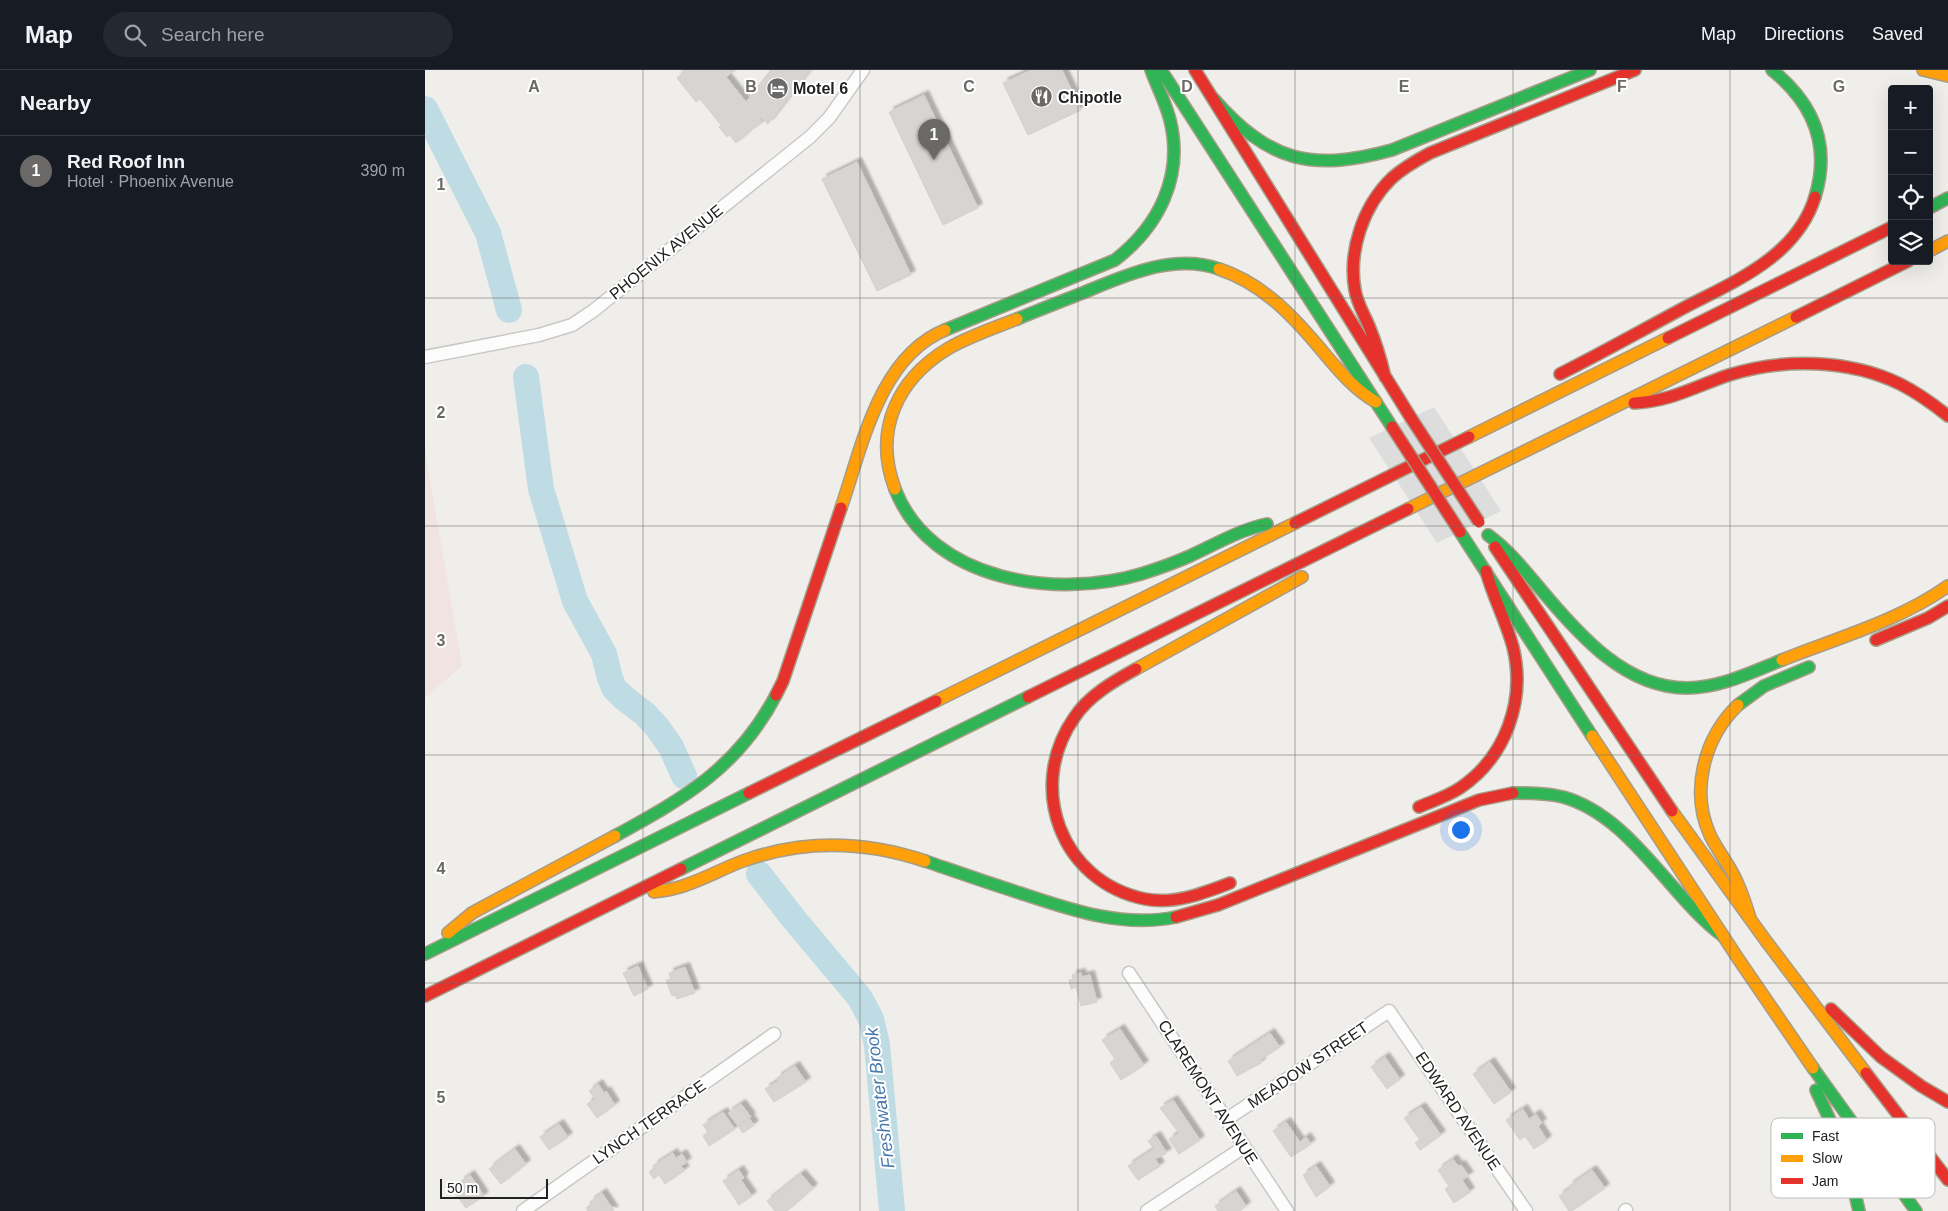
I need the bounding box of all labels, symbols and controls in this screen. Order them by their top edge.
search box [103,12,453,57]
text: Map [25,21,73,48]
icon: search [121,21,149,49]
text: Search here [161,24,265,45]
text: Map [1701,24,1736,44]
text: Directions [1764,24,1844,44]
text: Saved [1872,24,1923,44]
hotel icon: Motel 6 [765,76,789,100]
text: A [528,78,540,95]
text: B [745,78,757,95]
text: C [963,78,975,95]
text: D [1181,78,1193,95]
text: E [1399,78,1410,95]
text: F [1617,78,1627,95]
text: G [1833,78,1845,95]
place label: Motel 6 [793,80,848,97]
restaurant icon: Chipotle [1030,85,1054,109]
map controls [1888,85,1933,265]
button: + [1888,85,1933,130]
place label: Chipotle [1058,89,1122,106]
text: Nearby [20,91,91,114]
pin: 1 [918,119,950,160]
button: − [1888,130,1933,175]
text: Red Roof Inn [67,151,185,172]
text: 1 [32,162,40,179]
text: 390 m [361,162,405,179]
text: Hotel · Phoenix Avenue [67,173,234,190]
button: locate [1888,175,1933,220]
text: 1 [437,176,446,193]
street label: PHOENIX AVENUE [606,201,726,303]
button: layers [1888,220,1933,265]
text: 2 [437,404,446,421]
text: 3 [437,632,446,649]
your location [1448,817,1474,843]
text: 4 [437,860,446,877]
street label: CLAREMONT AVENUE [1155,1017,1261,1167]
street label: MEADOW STREET [1245,1018,1372,1112]
water label: Freshwater Brook [861,1025,899,1170]
street label: EDWARD AVENUE [1412,1049,1504,1173]
street label: LYNCH TERRACE [589,1077,709,1167]
text: 5 [437,1089,446,1106]
legend [1771,1118,1935,1198]
text: Fast [1812,1128,1839,1144]
text: Slow [1812,1150,1843,1166]
text: Jam [1812,1173,1838,1189]
scale bar [440,1176,547,1199]
text: 50 m [447,1180,478,1196]

